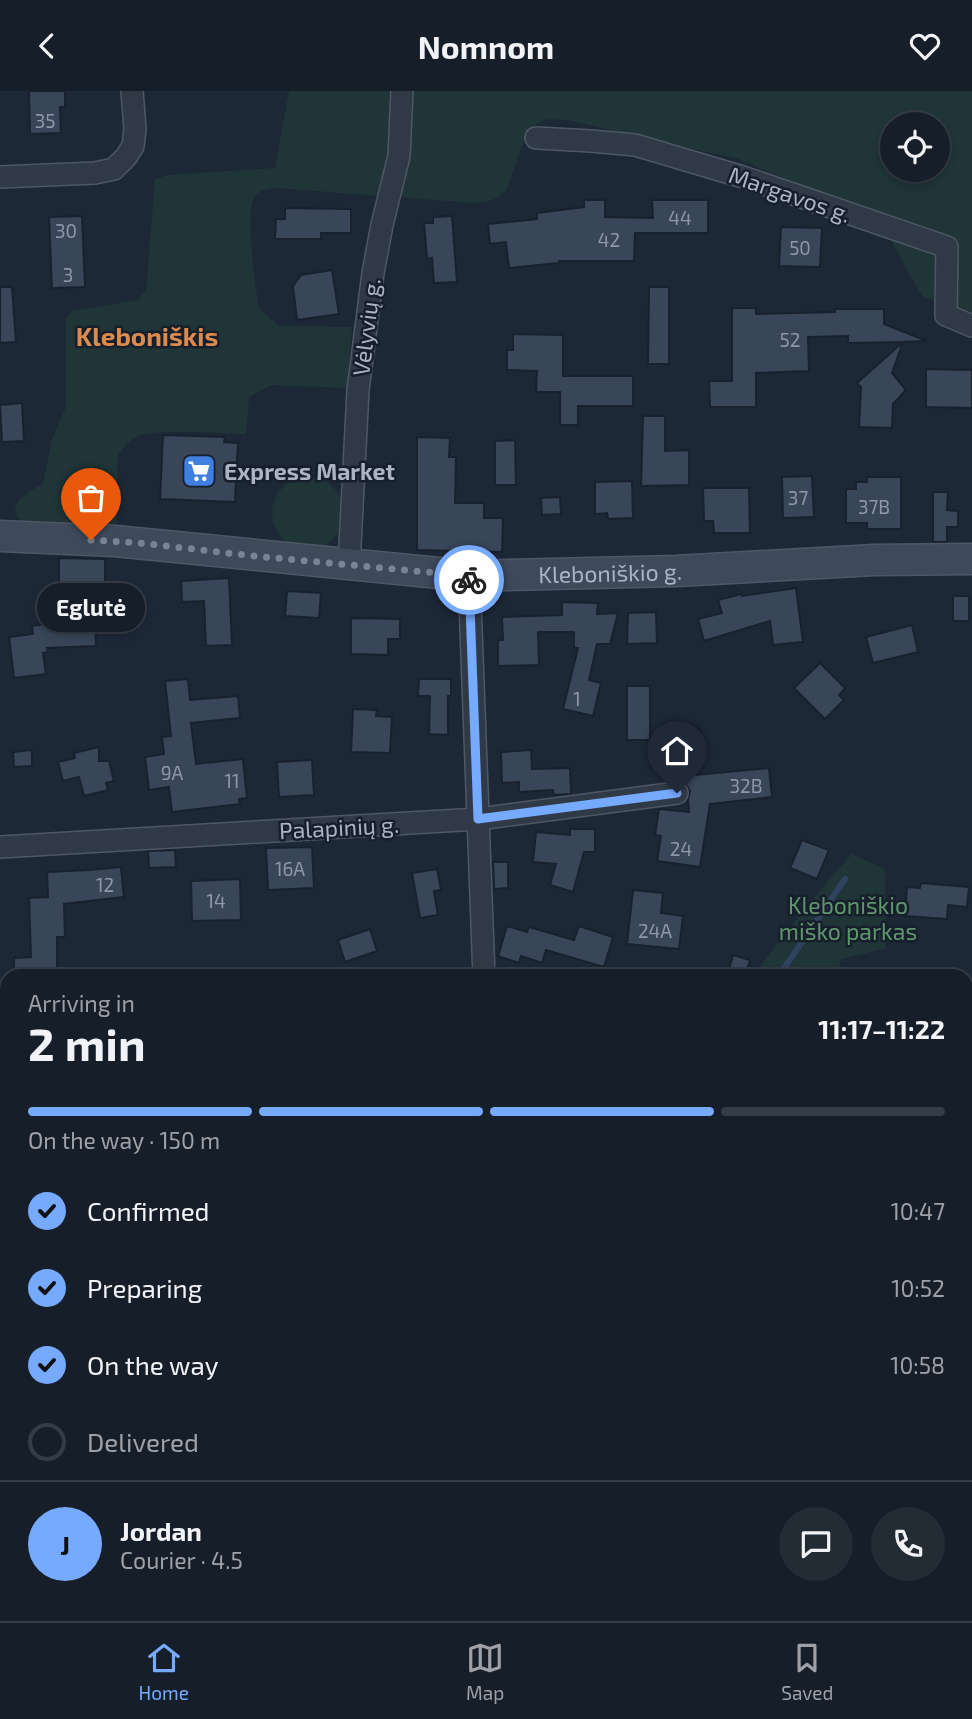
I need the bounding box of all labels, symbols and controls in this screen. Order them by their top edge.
icon: back [28,27,66,65]
text: Nomnom [418,27,554,65]
icon: heart [906,27,944,65]
house number: 35 [35,109,55,132]
map controls [880,112,950,182]
button: locate [880,112,950,182]
street label: Margavos g. [725,160,855,228]
house number: 44 [668,206,692,229]
house number: 30 [55,219,77,242]
house number: 42 [598,228,620,251]
house number: 50 [789,236,811,259]
house number: 3 [63,263,73,286]
street label: Vėlyvių g. [346,277,386,377]
district label: Kleboniškis [76,320,218,351]
house number: 52 [780,328,800,351]
supermarket icon: Express Market [180,452,218,490]
place label: Express Market [224,457,395,485]
pin [61,468,121,540]
icon: bag [72,479,110,517]
house number: 37 [788,486,808,509]
house number: 37B [858,495,890,518]
courier [434,545,504,615]
street label: Kleboniškio g. [538,557,683,588]
icon: bike [450,561,488,599]
callout: Eglutė [37,582,145,631]
text: Eglutė [56,593,126,621]
house number: 1 [573,687,581,710]
pin [647,721,707,793]
icon: home [658,732,696,770]
house number: 9A [161,761,184,784]
house number: 11 [224,769,240,792]
house number: 32B [729,774,763,797]
street label: Palapinių g. [278,810,400,844]
house number: 24 [670,837,692,860]
house number: 16A [275,857,305,880]
house number: 12 [96,873,114,896]
house number: 14 [206,889,226,912]
park label: Kleboniškio miško parkas [779,891,917,945]
house number: 24A [638,919,672,942]
text: Arriving in [28,989,135,1017]
text: 11:17–11:22 [818,1013,945,1044]
text: 2 min [28,1015,146,1070]
text: On the way · 150 m [28,1126,220,1154]
icon: check [28,1192,66,1230]
text: Confirmed [87,1195,210,1226]
text: 10:47 [891,1197,945,1225]
icon: check [28,1269,66,1307]
text: Preparing [87,1272,202,1303]
text: 10:52 [891,1274,945,1302]
icon: check [28,1346,66,1384]
text: On the way [87,1349,218,1380]
text: 10:58 [890,1351,945,1379]
text: Delivered [87,1426,199,1457]
button: chat [779,1507,853,1581]
button: phone [871,1507,945,1581]
text: Jordan [120,1515,202,1546]
text: J [60,1529,70,1560]
text: Courier · 4.5 [120,1546,243,1574]
tab: Home [139,1639,189,1704]
tab: Map [466,1639,504,1704]
tab: Saved [781,1639,833,1704]

